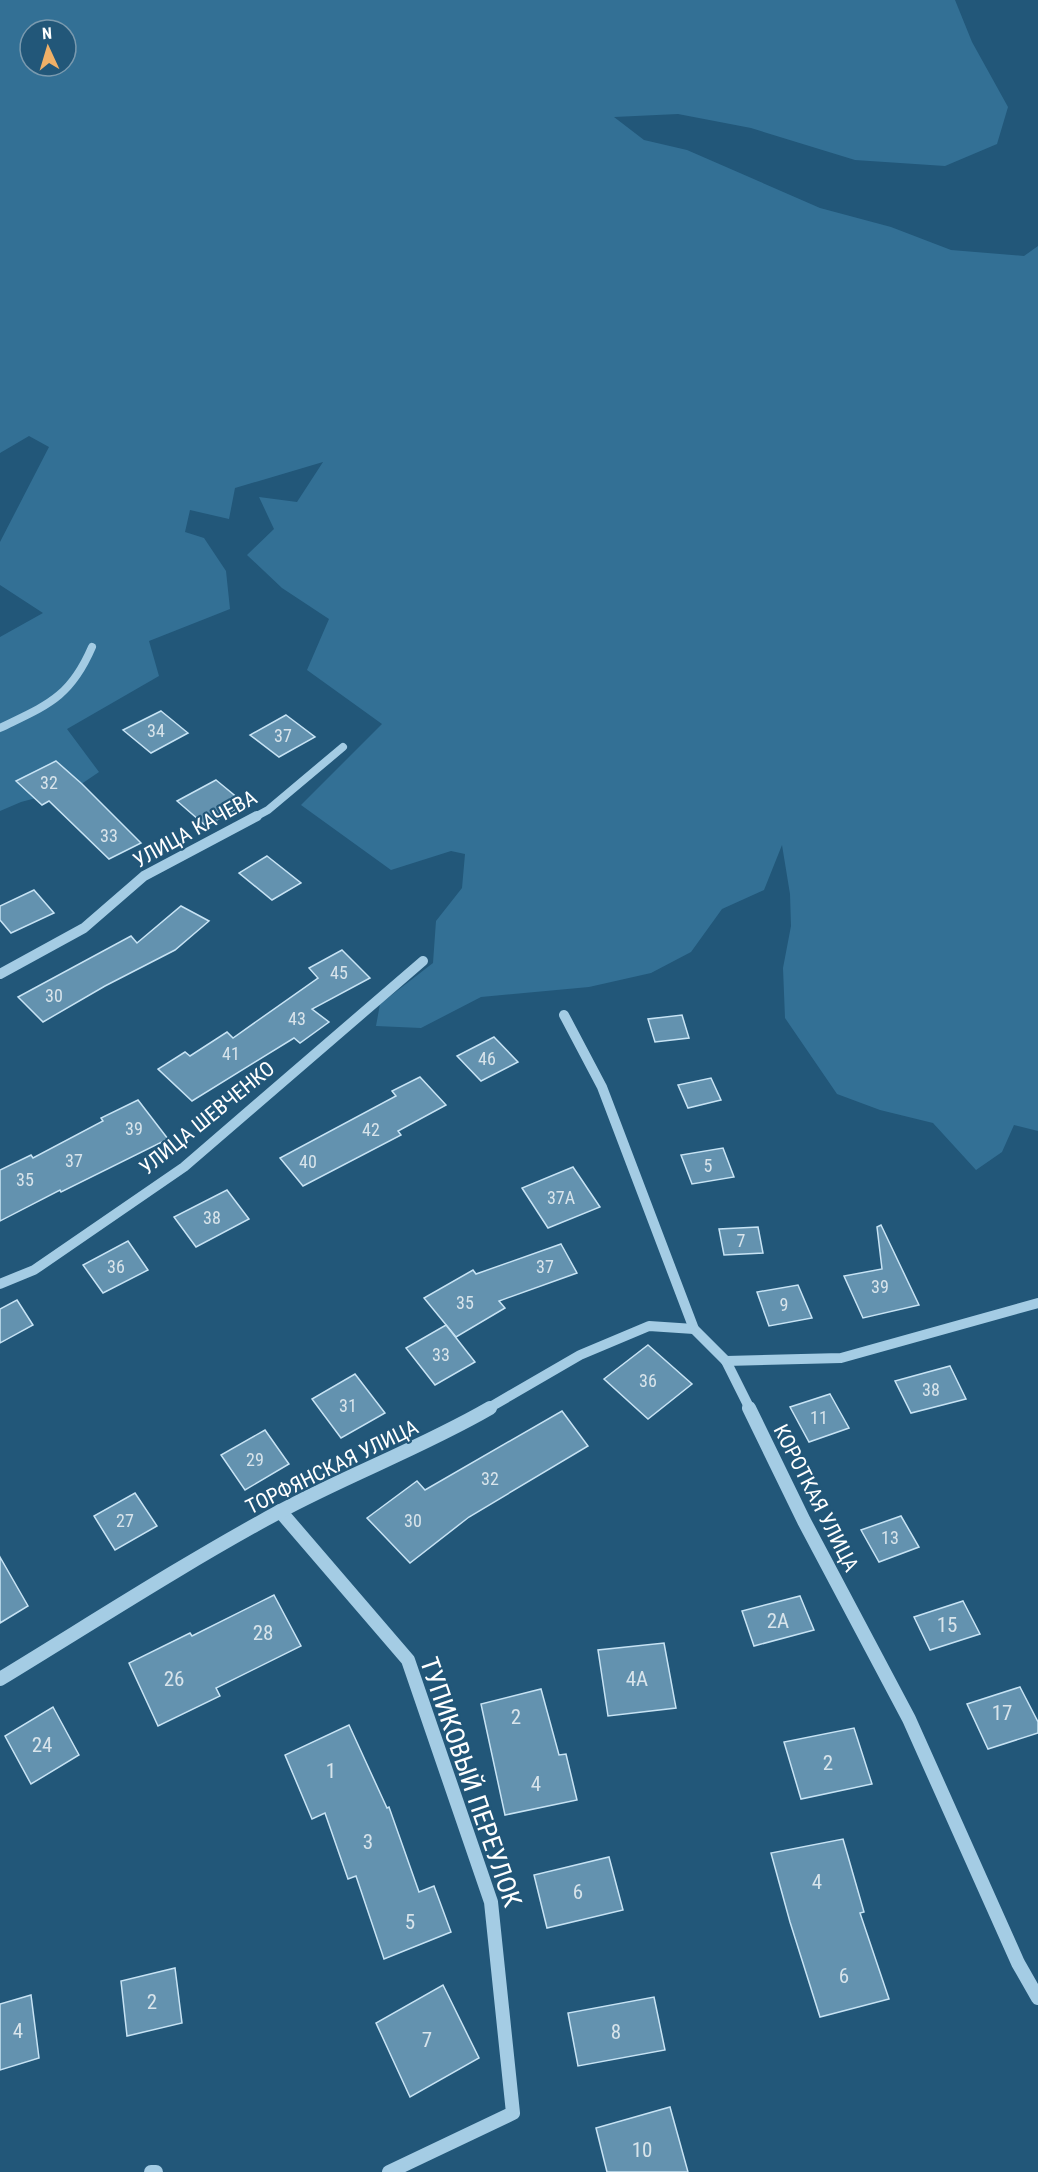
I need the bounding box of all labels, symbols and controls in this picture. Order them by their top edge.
north arrow [18,18,78,78]
text: N [41,24,53,43]
house number: 34 [147,720,165,741]
house number: 37 [274,725,292,746]
house number: 32 [40,772,58,793]
street label: УЛИЦА КАЧЕВА [129,785,261,873]
house number: 33 [100,825,118,846]
house number: 45 [330,962,348,983]
house number: 30 [45,985,63,1006]
house number: 43 [288,1008,306,1029]
house number: 41 [222,1043,240,1064]
house number: 46 [478,1048,496,1069]
street label: УЛИЦА ШЕВЧЕНКО [135,1056,279,1180]
house number: 39 [125,1118,143,1139]
house number: 42 [362,1119,380,1140]
house number: 37 [65,1150,83,1171]
house number: 40 [299,1151,317,1172]
house number: 5 [704,1155,713,1176]
house number: 35 [16,1169,34,1190]
house number: 37А [547,1187,576,1208]
house number: 38 [203,1207,221,1228]
house number: 7 [737,1230,746,1251]
house number: 36 [107,1256,125,1277]
house number: 37 [536,1256,554,1277]
house number: 39 [871,1276,889,1297]
house number: 35 [456,1292,474,1313]
house number: 9 [780,1294,788,1315]
house number: 33 [432,1344,450,1365]
house number: 36 [639,1370,657,1391]
house number: 38 [922,1379,940,1400]
house number: 31 [339,1395,357,1416]
house number: 11 [810,1407,828,1428]
street label: ТОРФЯНСКАЯ УЛИЦА [242,1415,422,1519]
street label: КОРОТКАЯ УЛИЦА [769,1420,863,1576]
house number: 29 [246,1449,264,1470]
house number: 32 [481,1468,499,1489]
house number: 27 [116,1510,134,1531]
house number: 30 [404,1510,422,1531]
house number: 13 [881,1527,899,1548]
house number: 2А [767,1609,789,1633]
house number: 15 [937,1613,957,1637]
house number: 28 [253,1621,273,1645]
street label: ТУПИКОВЫЙ ПЕРЕУЛОК [414,1653,528,1911]
house number: 26 [164,1667,184,1691]
house number: 4А [626,1667,648,1691]
house number: 17 [992,1701,1012,1725]
house number: 2 [511,1705,521,1729]
house number: 24 [32,1733,52,1757]
house number: 2 [823,1751,833,1775]
house number: 1 [326,1759,336,1783]
house number: 4 [531,1772,541,1796]
house number: 3 [363,1830,373,1854]
house number: 4 [812,1870,822,1894]
house number: 6 [573,1880,583,1904]
house number: 5 [405,1910,415,1934]
house number: 6 [839,1964,849,1988]
house number: 2 [147,1990,157,2014]
house number: 4 [13,2019,23,2043]
house number: 8 [611,2020,621,2044]
house number: 7 [422,2028,432,2052]
house number: 10 [632,2138,652,2162]

